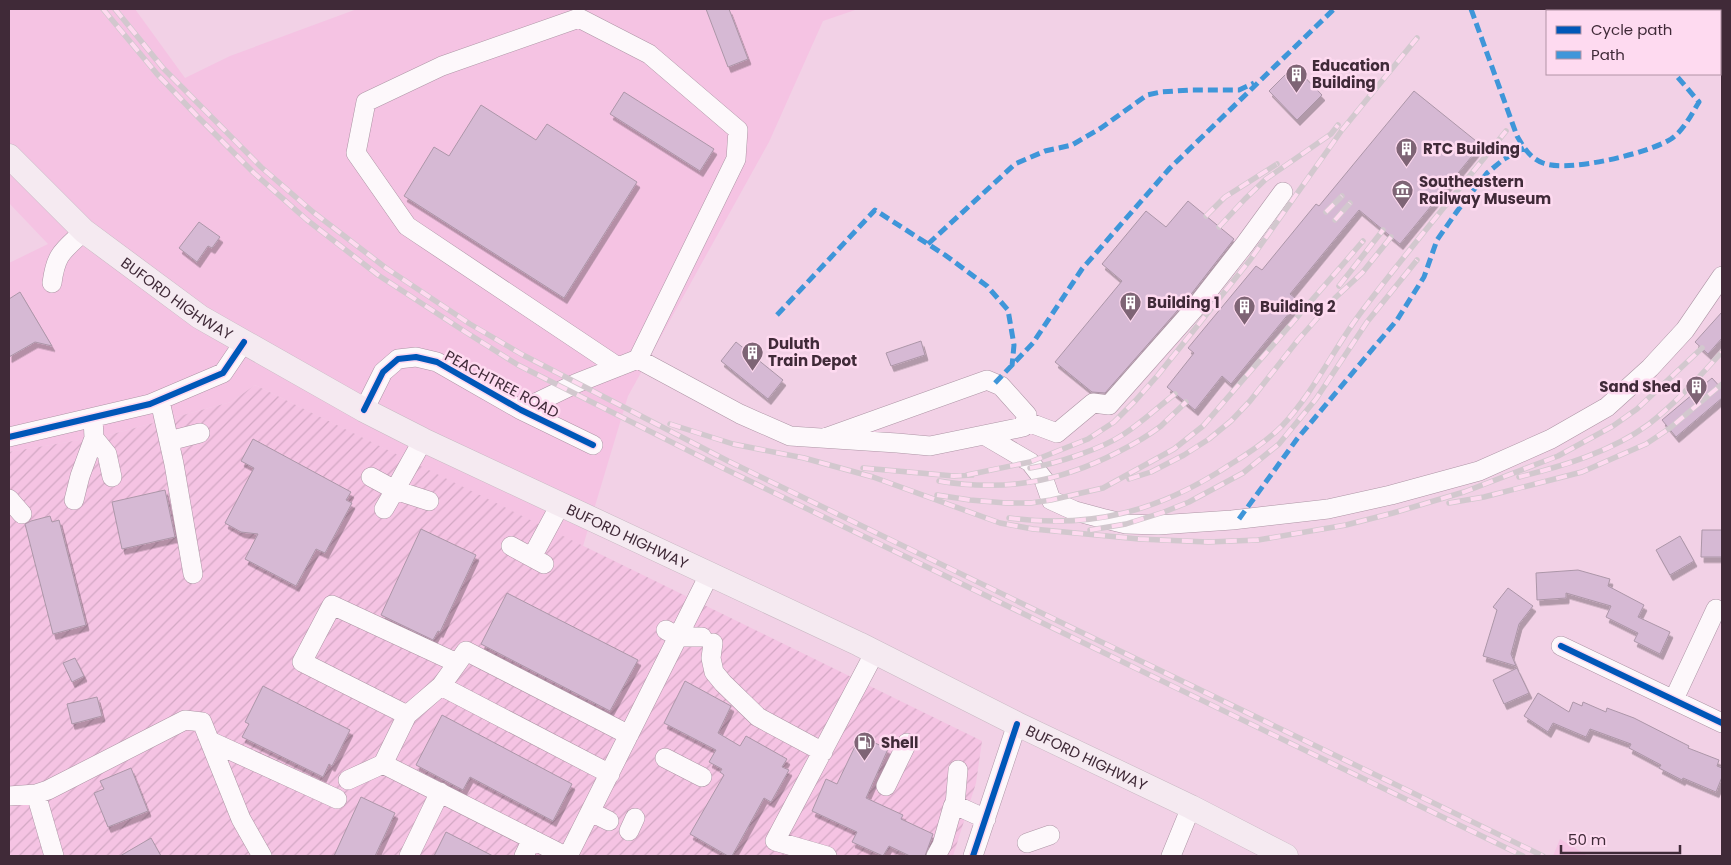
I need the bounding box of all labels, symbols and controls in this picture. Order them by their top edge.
legend [1546,10,1721,75]
text: Cycle path [1591,19,1672,40]
text: Path [1591,44,1625,65]
place label: Education Building [1312,55,1390,93]
building icon: Education Building [1284,62,1308,93]
building icon: RTC Building [1395,136,1419,167]
place label: RTC Building [1423,138,1520,159]
place label: Southeastern Railway Museum [1419,171,1551,209]
museum icon: Southeastern Railway Museum [1391,178,1415,209]
street label: BUFORD HIGHWAY [117,252,237,344]
building icon: Building 1 [1119,290,1143,321]
place label: Building 1 [1147,292,1220,313]
building icon: Building 2 [1232,294,1256,325]
place label: Building 2 [1260,296,1336,317]
place label: Duluth Train Depot [768,333,857,371]
building icon: Duluth Train Depot [740,340,764,371]
street label: PEACHTREE ROAD [441,345,563,423]
building icon: Sand Shed [1685,374,1709,405]
place label: Sand Shed [1599,376,1681,397]
street label: BUFORD HIGHWAY [563,498,692,573]
street label: BUFORD HIGHWAY [1023,719,1151,795]
fuel station icon: Shell [853,730,877,761]
place label: Shell [881,732,918,753]
scale bar [1561,822,1680,854]
text: 50 m [1568,829,1606,850]

